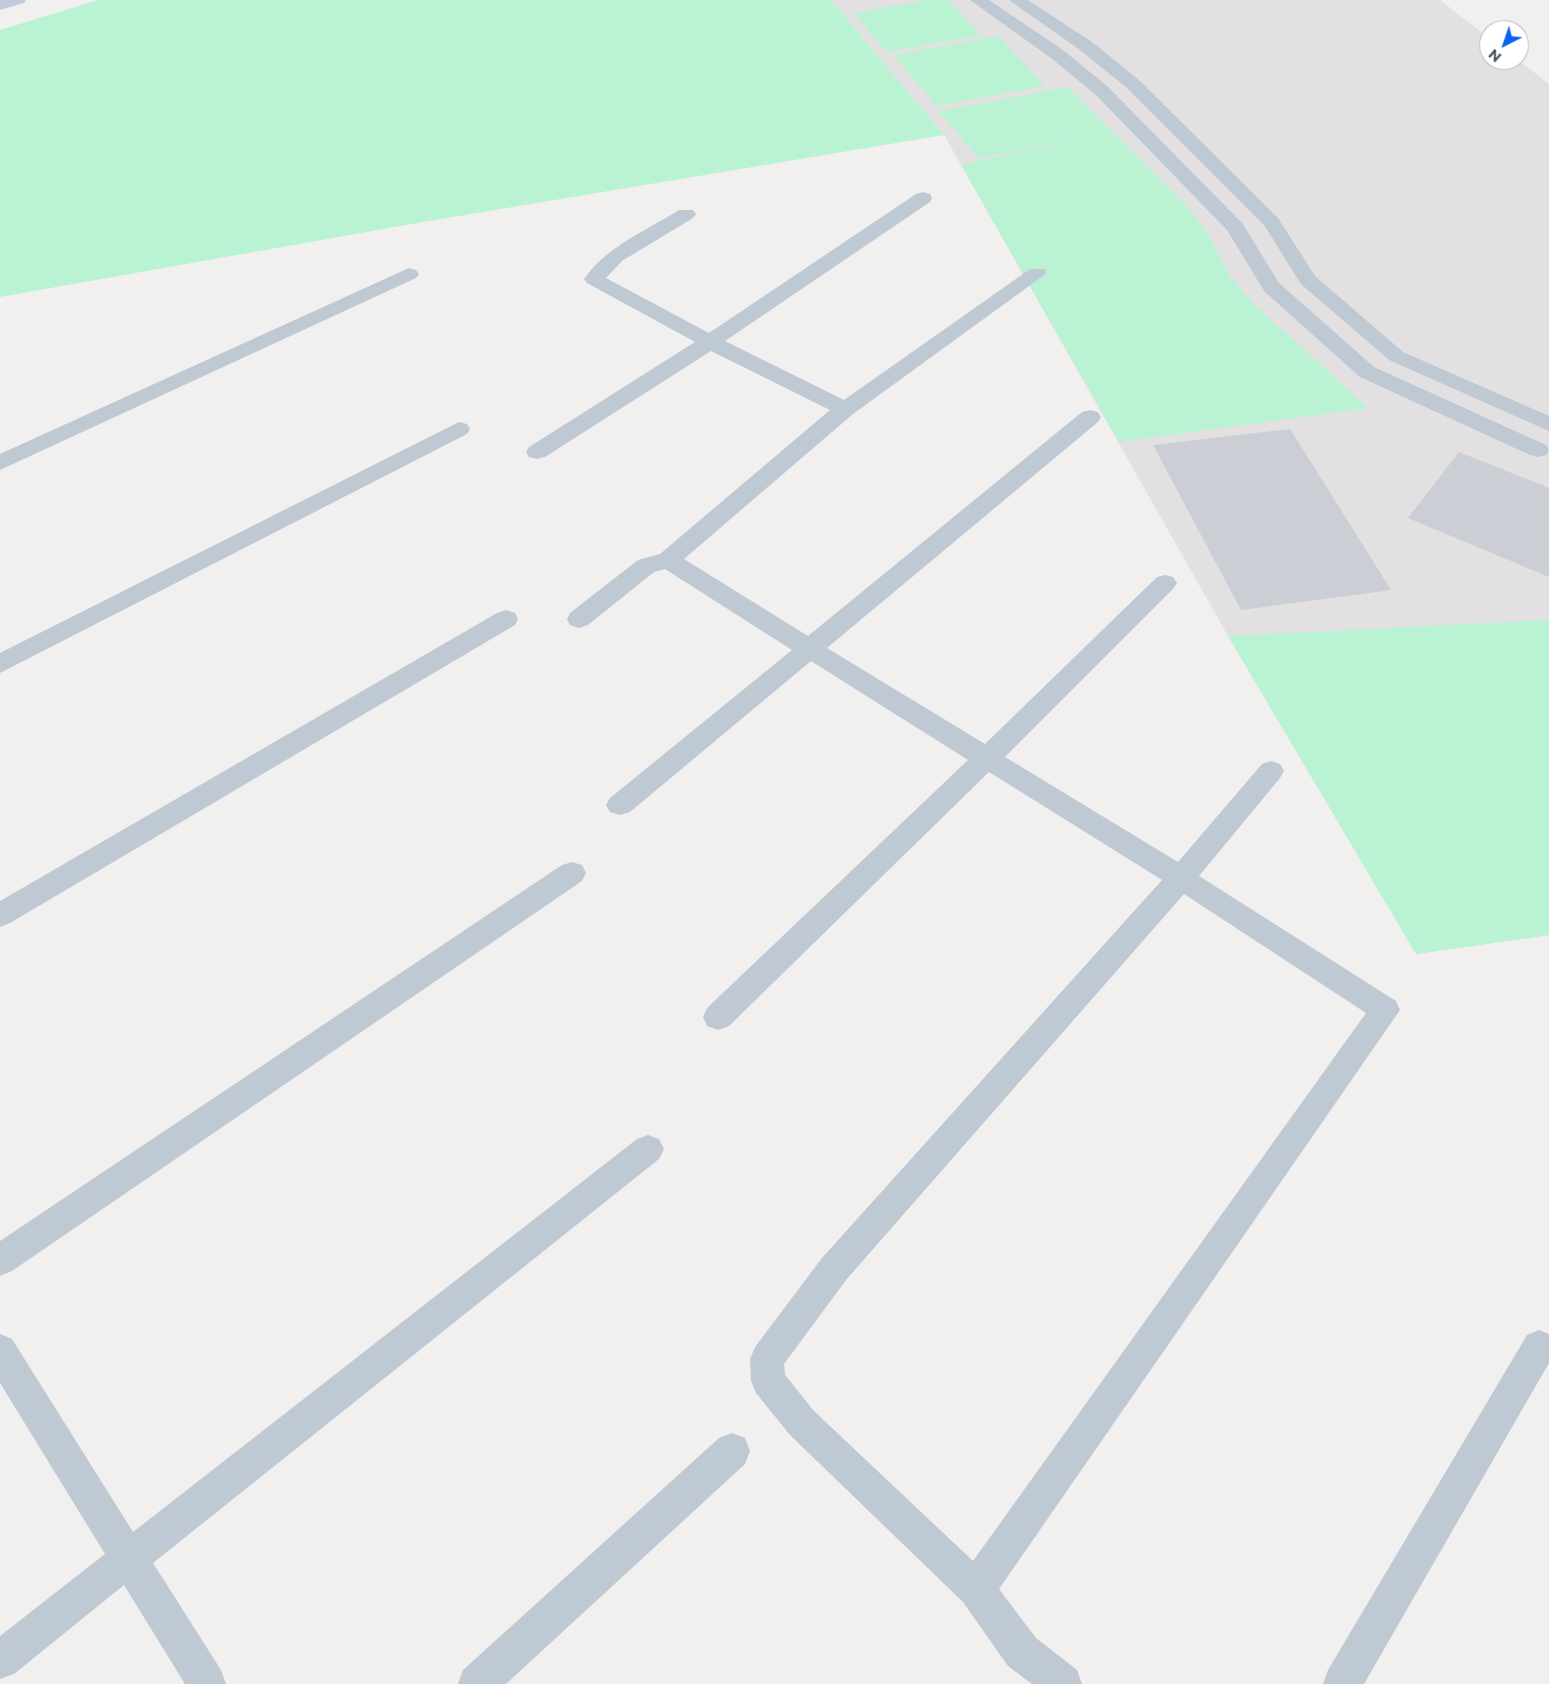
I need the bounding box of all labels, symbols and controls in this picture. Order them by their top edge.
north arrow [1479,20,1529,70]
text: N [1485,45,1505,66]

